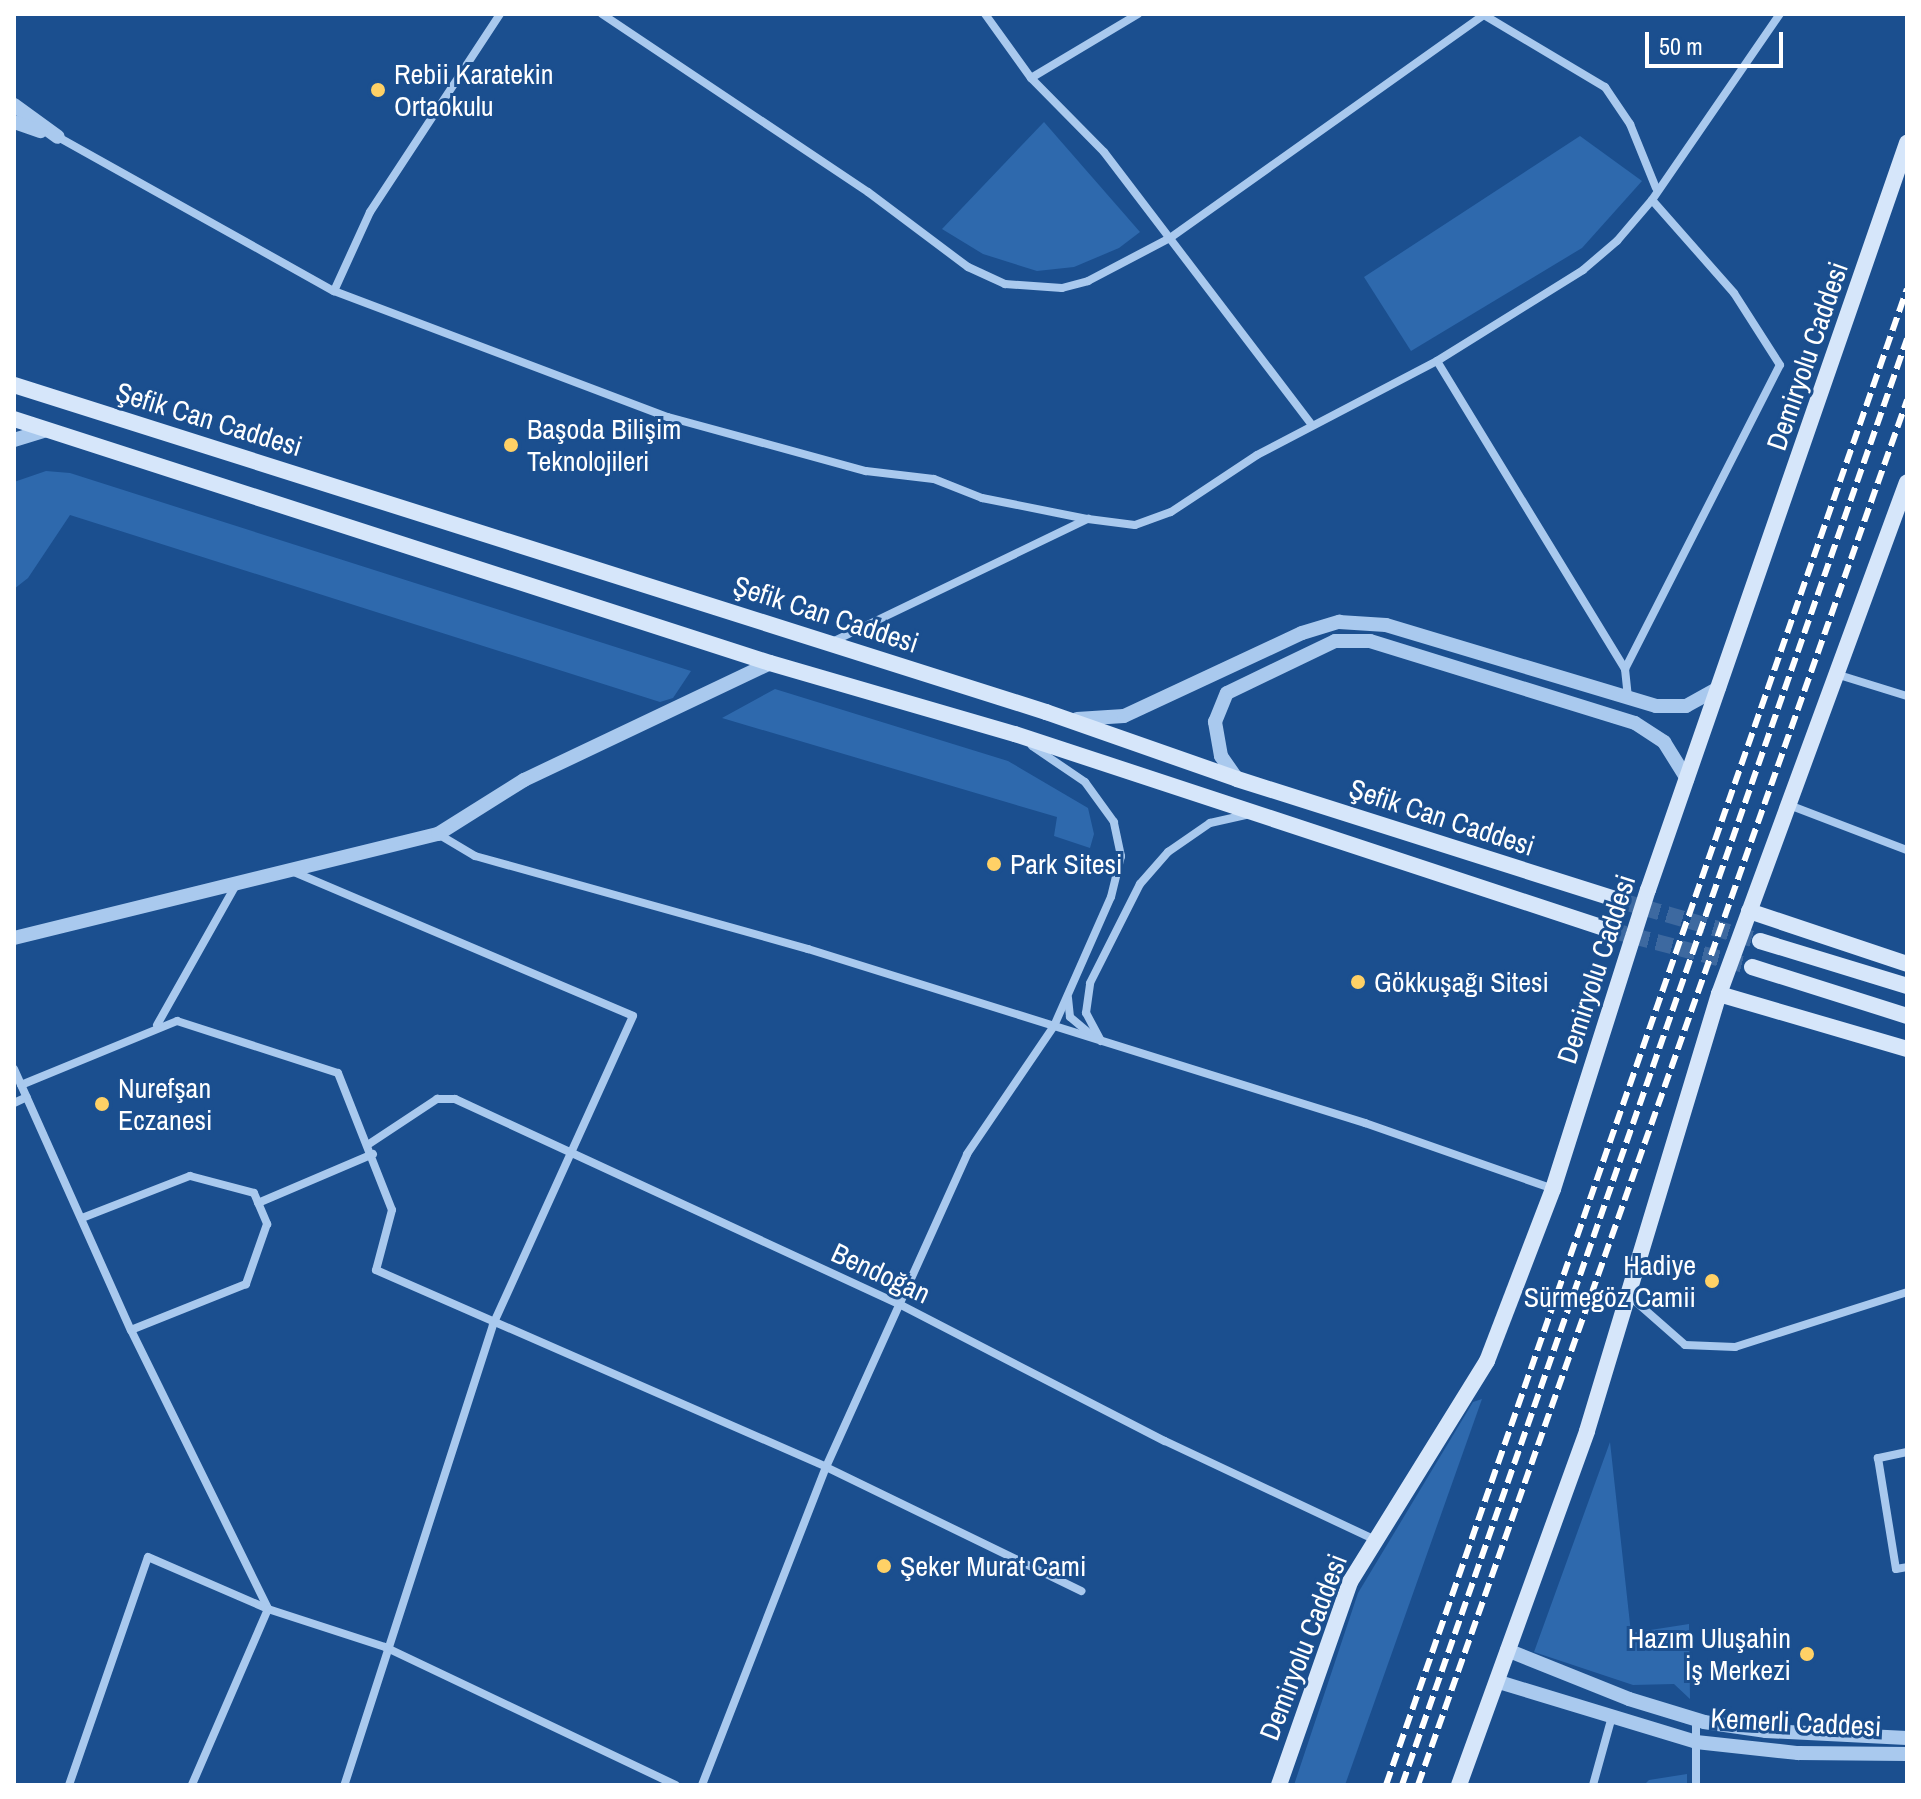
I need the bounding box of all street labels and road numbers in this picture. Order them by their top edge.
street label: Demiryolu Caddesi [1759,258,1855,454]
street label: Şefik Can Caddesi [112,375,306,463]
street label: Şefik Can Caddesi [729,568,923,660]
street label: Şefik Can Caddesi [1345,771,1539,863]
street label: Demiryolu Caddesi [1550,870,1642,1068]
street label: Bendoğan [826,1236,936,1310]
street label: Demiryolu Caddesi [1252,1549,1354,1745]
street label: Kemerli Caddesi [1710,1701,1882,1743]

